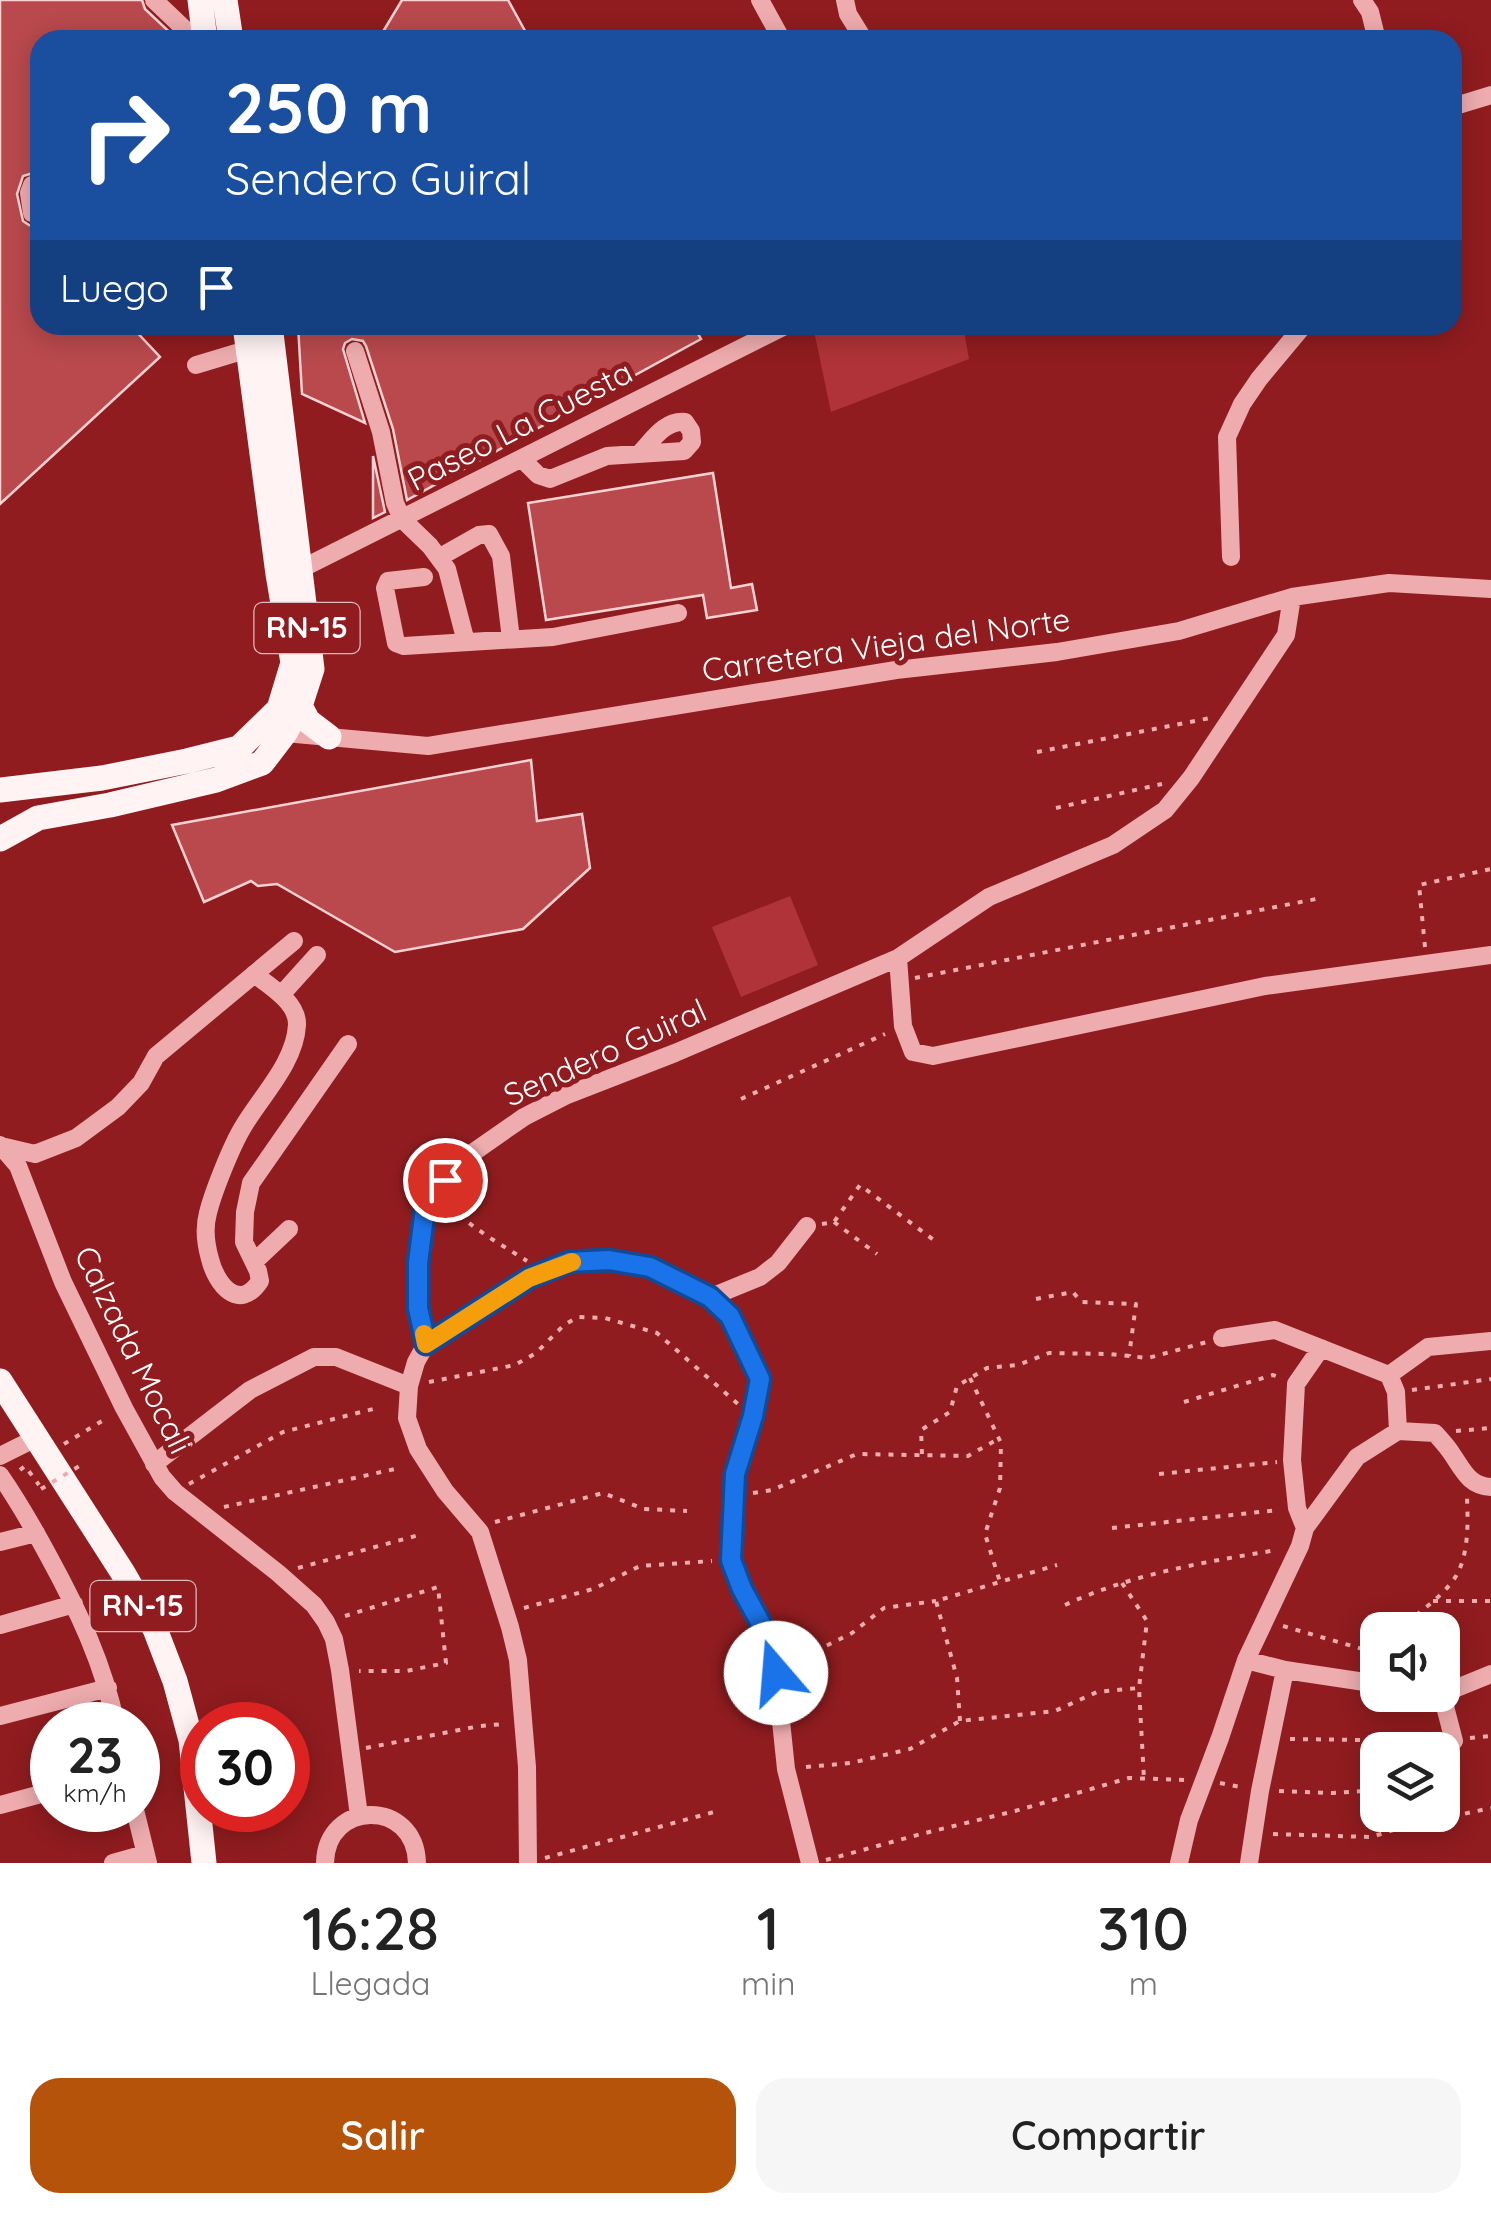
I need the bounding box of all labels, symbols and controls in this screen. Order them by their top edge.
text: 250 m [225,63,432,151]
icon: right [60,70,190,200]
text: Sendero Guiral [225,150,531,206]
icon: arrive [189,260,244,315]
text: Luego [60,264,169,312]
street label: Paseo La Cuesta [400,351,639,499]
street label: Carretera Vieja del Norte [699,598,1073,690]
road number: RN-15 [254,603,360,653]
street label: Sendero Guiral [497,990,712,1115]
pin [403,1138,488,1223]
icon: arrive [418,1153,473,1208]
street label: Calzada Mocali [66,1239,201,1460]
road number: RN-15 [90,1581,196,1631]
map controls [1360,1612,1460,1832]
button: sound [1360,1612,1460,1712]
position arrow [724,1621,828,1725]
speed limit sign: 30 [180,1702,310,1832]
text: 23 [67,1723,123,1786]
button: layers [1360,1732,1460,1832]
text: km/h [63,1777,127,1808]
text: 16:28 [302,1890,439,1965]
text: 1 [757,1890,780,1965]
text: 310 [1098,1890,1189,1965]
text: Llegada [311,1963,430,2003]
text: min [741,1963,796,2003]
text: m [1129,1963,1158,2003]
button: Salir [30,2078,736,2193]
button: Compartir [756,2078,1461,2193]

